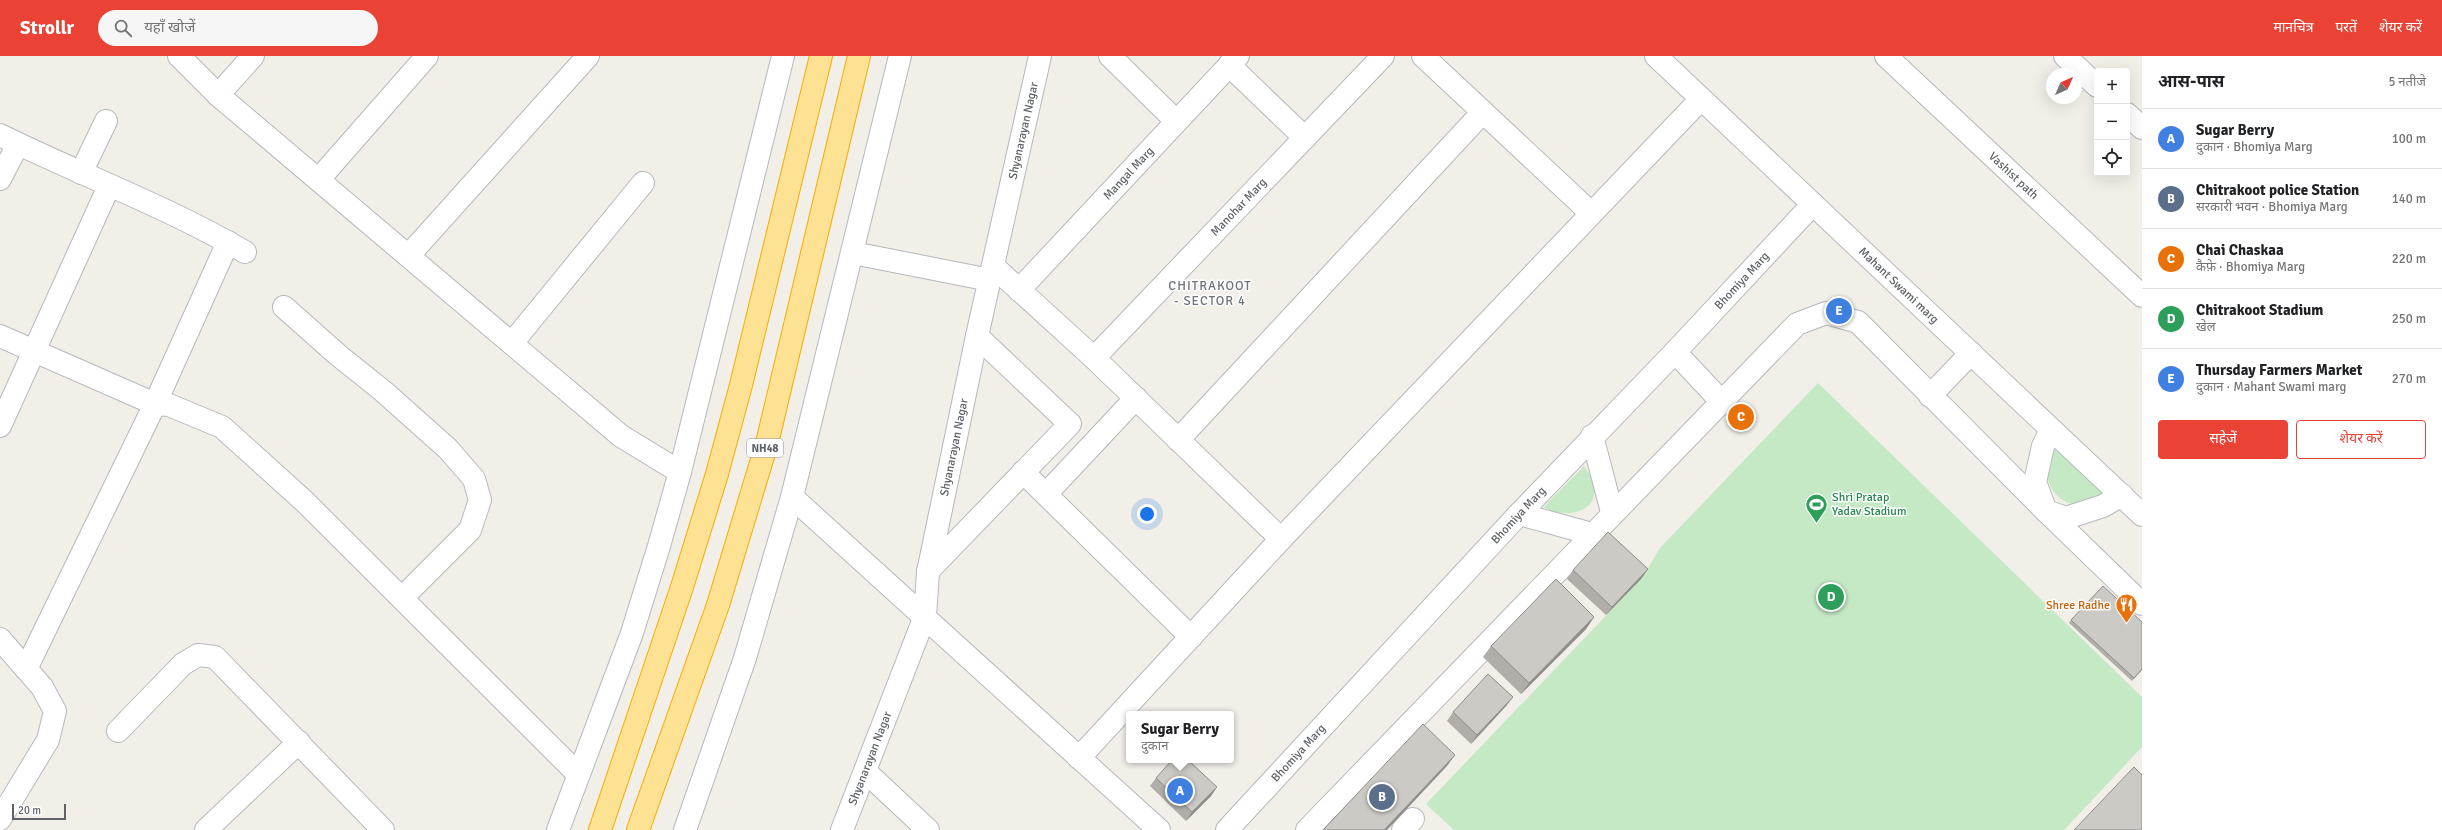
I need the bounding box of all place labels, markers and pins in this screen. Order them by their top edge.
pin: E [1826,296,1852,326]
pin: C [1728,402,1754,432]
place label: Shri Pratap Yadav Stadium [1832,490,1907,519]
sports icon: Shri Pratap Yadav Stadium [1804,491,1830,524]
pin: D [1818,582,1844,612]
restaurant icon: Shree Radhe [2113,592,2139,625]
place label: Shree Radhe [2046,598,2110,613]
pin: A [1167,776,1193,806]
pin: B [1369,782,1395,812]

